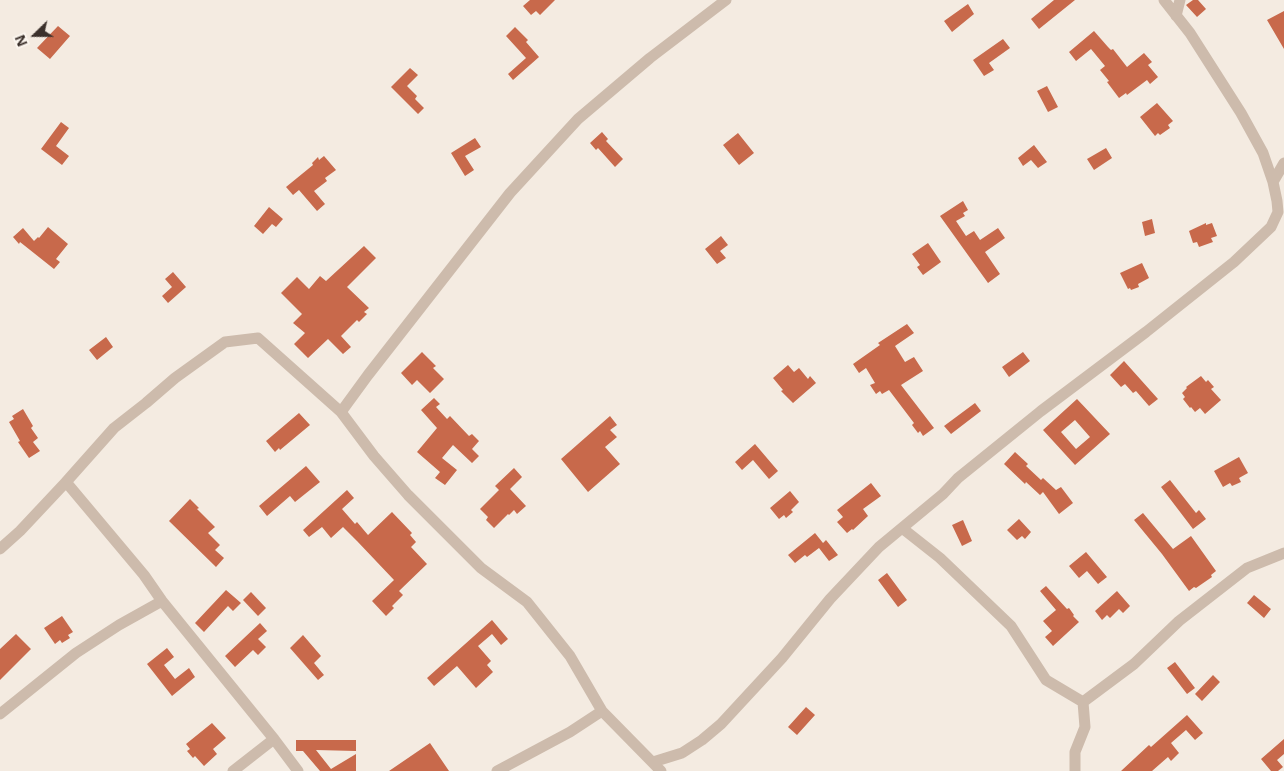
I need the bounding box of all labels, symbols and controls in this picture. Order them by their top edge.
north arrow [10,10,60,60]
text: N [10,32,32,50]

